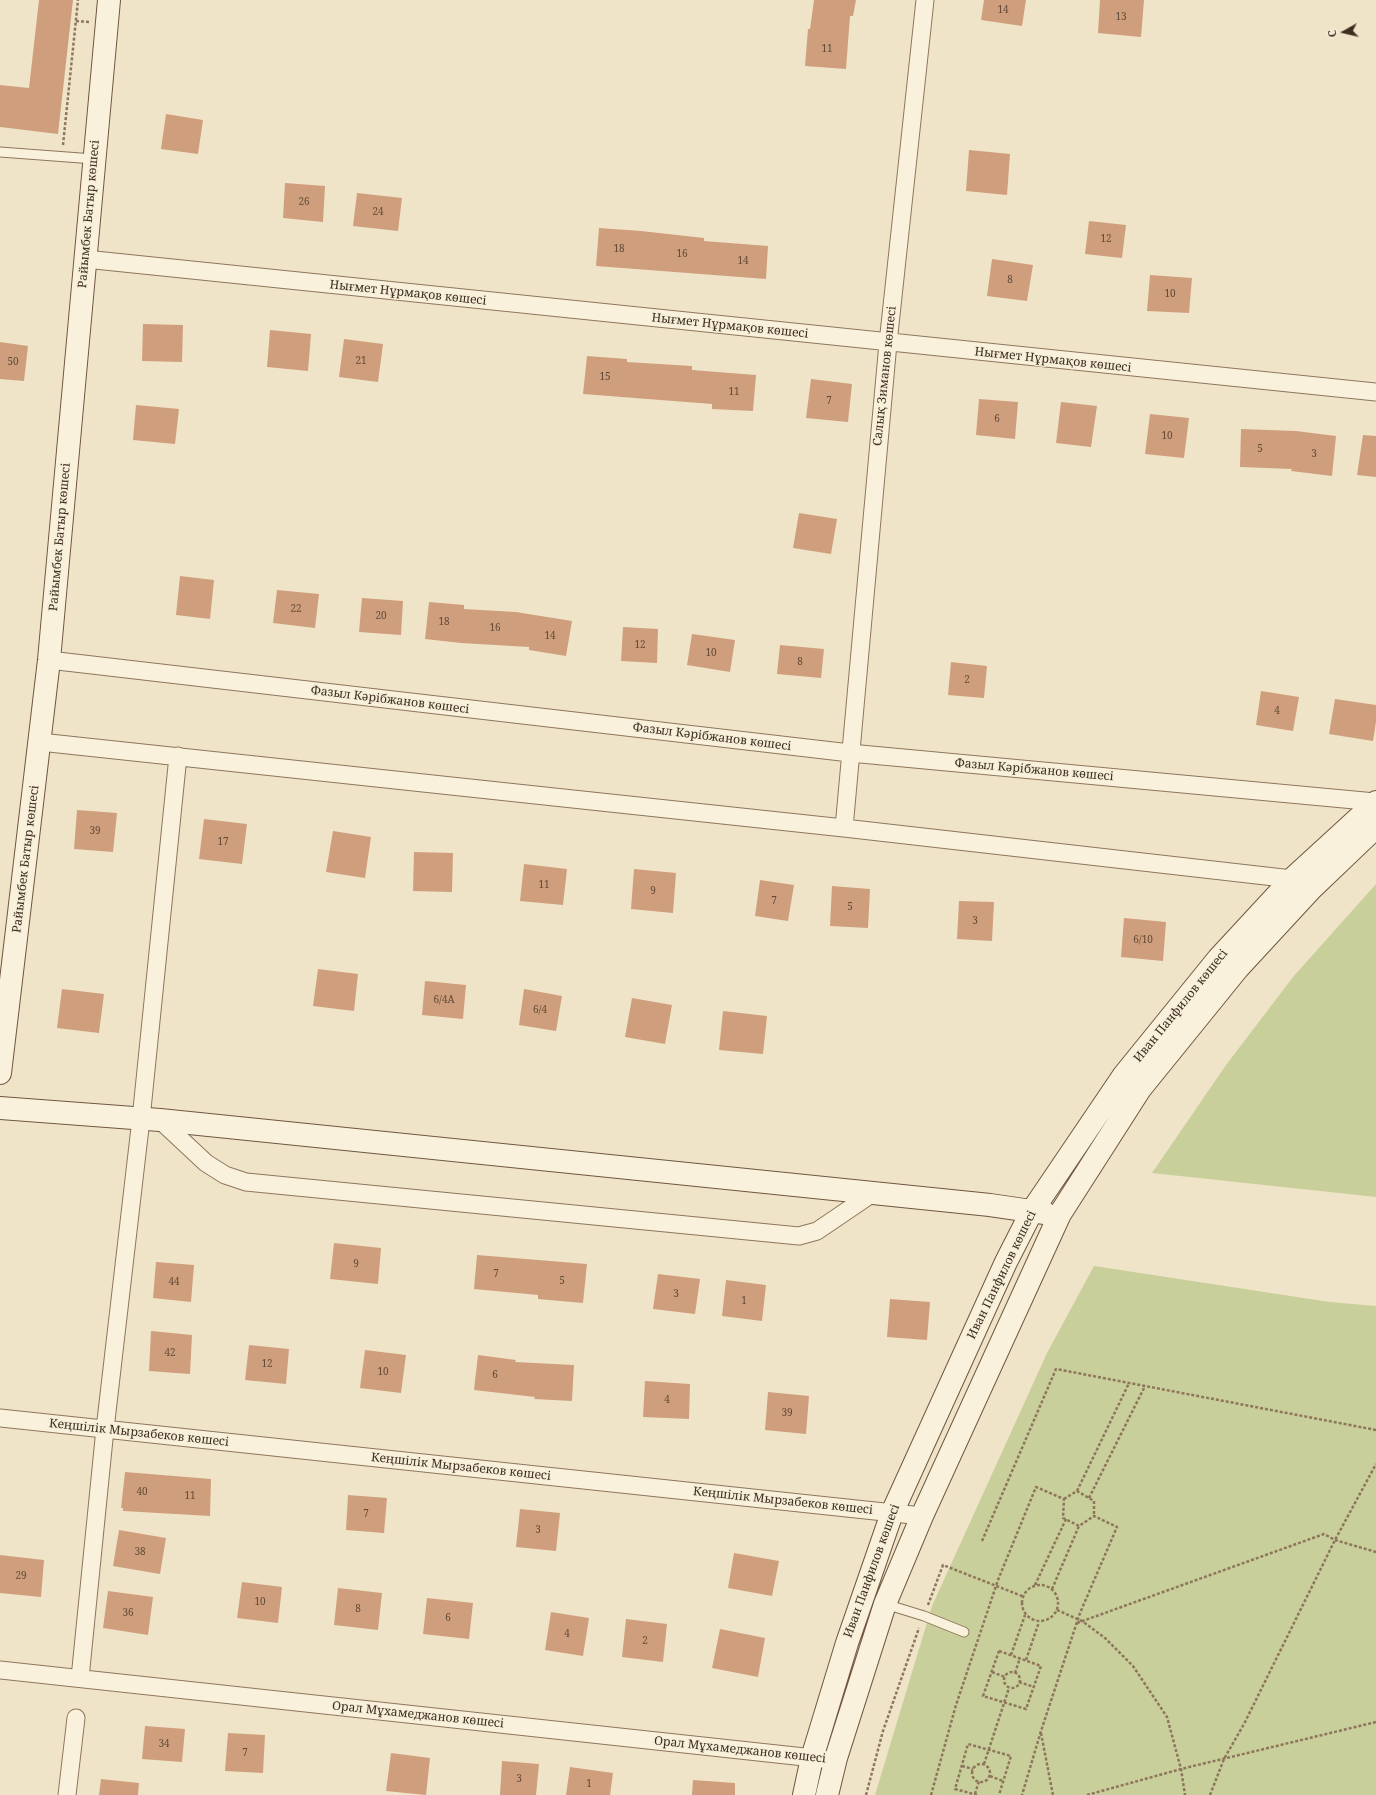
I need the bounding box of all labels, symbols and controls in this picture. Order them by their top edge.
house number: 14 [997,4,1009,16]
house number: 13 [1115,11,1127,23]
north arrow [1324,12,1364,52]
text: С [1324,29,1340,38]
house number: 11 [821,43,833,55]
street label: Райымбек Батыр көшесі [75,139,103,289]
house number: 26 [298,196,310,208]
house number: 24 [372,206,384,218]
house number: 12 [1100,233,1112,245]
house number: 18 [613,243,625,255]
house number: 16 [676,248,688,260]
house number: 14 [737,255,749,267]
house number: 8 [1007,274,1013,286]
street label: Нығмет Нұрмақов көшесі [329,278,487,308]
house number: 10 [1164,288,1176,300]
street label: Салық Зиманов көшесі [870,305,900,447]
street label: Нығмет Нұрмақов көшесі [651,311,809,341]
street label: Нығмет Нұрмақов көшесі [974,345,1132,375]
house number: 21 [355,355,367,367]
house number: 50 [7,356,19,368]
house number: 15 [599,371,611,383]
house number: 11 [728,386,740,398]
house number: 7 [826,395,832,407]
house number: 6 [994,413,1000,425]
house number: 10 [1161,430,1173,442]
house number: 5 [1257,443,1263,455]
house number: 3 [1311,448,1317,460]
street label: Райымбек Батыр көшесі [46,462,74,612]
house number: 22 [290,603,302,615]
house number: 20 [375,610,387,622]
house number: 18 [438,616,450,628]
house number: 16 [489,622,501,634]
house number: 14 [544,630,556,642]
house number: 12 [634,639,646,651]
house number: 10 [705,647,717,659]
house number: 8 [797,656,803,668]
house number: 2 [964,674,970,686]
street label: Фазыл Кәрібжанов көшесі [310,683,470,717]
house number: 4 [1274,705,1280,717]
street label: Фазыл Кәрібжанов көшесі [632,720,792,754]
street label: Фазыл Кәрібжанов көшесі [954,756,1114,784]
street label: Райымбек Батыр көшесі [10,784,42,934]
house number: 39 [89,825,101,837]
house number: 17 [217,836,229,848]
house number: 11 [538,879,550,891]
house number: 9 [650,885,656,897]
house number: 7 [771,895,777,907]
house number: 5 [847,901,853,913]
house number: 3 [972,915,978,927]
house number: 6/10 [1133,934,1153,946]
street label: Иван Панфилов көшесі [1131,947,1231,1065]
house number: 6/4А [433,994,455,1006]
house number: 6/4 [533,1004,547,1016]
street label: Иван Панфилов көшесі [965,1208,1039,1342]
house number: 9 [353,1258,359,1270]
house number: 7 [493,1268,499,1280]
house number: 5 [559,1275,565,1287]
house number: 44 [168,1276,180,1288]
house number: 3 [673,1288,679,1300]
house number: 1 [741,1295,747,1307]
house number: 42 [164,1347,176,1359]
house number: 12 [261,1358,273,1370]
house number: 10 [377,1366,389,1378]
house number: 6 [492,1369,498,1381]
house number: 4 [664,1394,670,1406]
house number: 39 [781,1407,793,1419]
street label: Кеңшілік Мырзабеков көшесі [48,1416,230,1450]
street label: Кеңшілік Мырзабеков көшесі [370,1450,552,1484]
street label: Кеңшілік Мырзабеков көшесі [692,1484,874,1518]
house number: 40 [136,1486,148,1498]
house number: 11 [184,1490,196,1502]
street label: Иван Панфилов көшесі [841,1502,903,1640]
house number: 7 [363,1508,369,1520]
house number: 3 [535,1524,541,1536]
house number: 38 [134,1546,146,1558]
house number: 29 [15,1570,27,1582]
house number: 10 [254,1596,266,1608]
house number: 8 [355,1603,361,1615]
house number: 36 [122,1607,134,1619]
house number: 6 [445,1612,451,1624]
house number: 4 [564,1628,570,1640]
house number: 2 [642,1635,648,1647]
street label: Орал Мұхамеджанов көшесі [331,1699,505,1731]
street label: Орал Мұхамеджанов көшесі [653,1734,827,1766]
house number: 34 [158,1738,170,1750]
house number: 7 [242,1747,248,1759]
house number: 3 [516,1773,522,1785]
house number: 1 [586,1778,592,1790]

